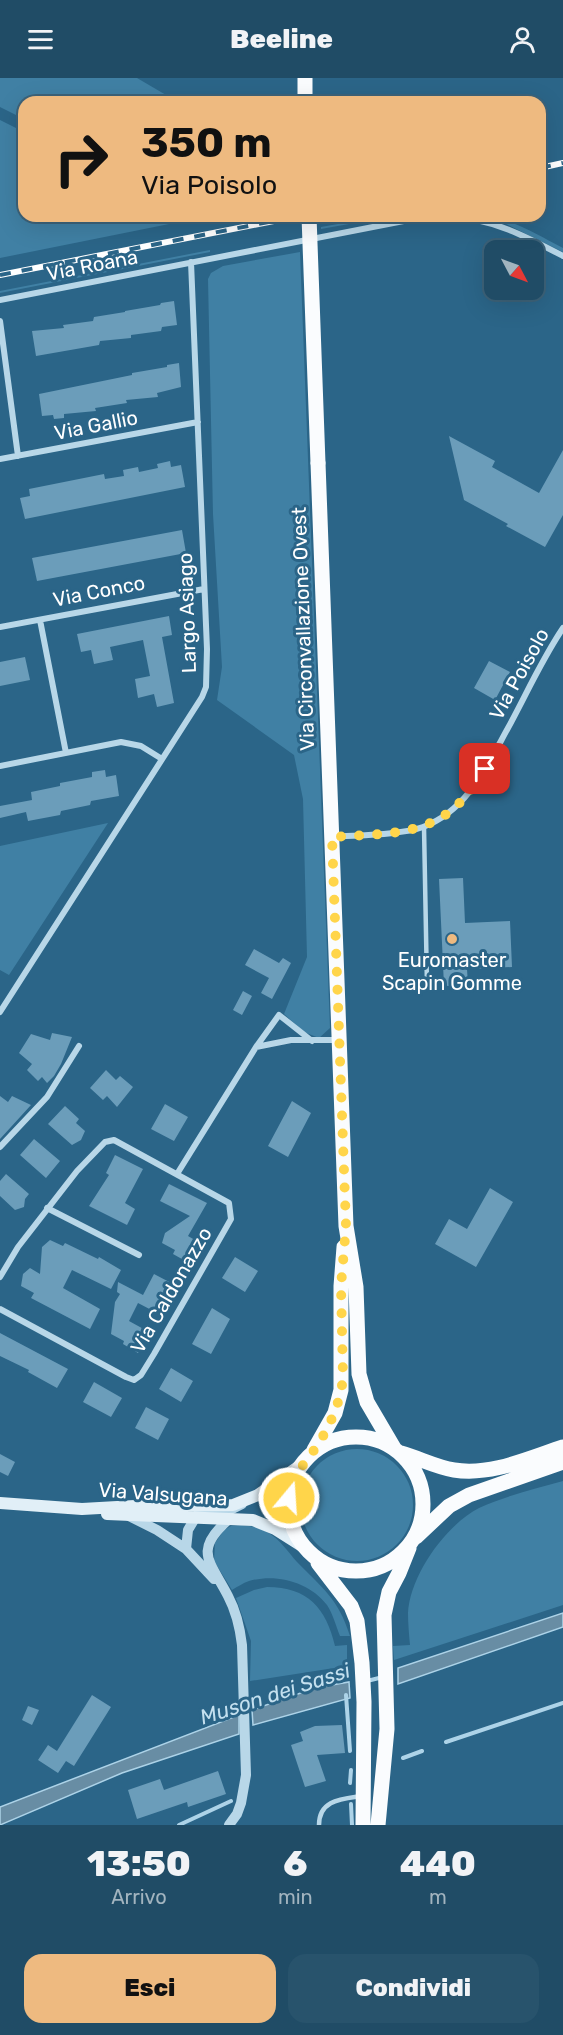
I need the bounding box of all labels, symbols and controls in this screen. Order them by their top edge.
icon: menu [24,23,57,56]
text: Beeline [230,23,333,55]
icon: person [506,23,539,56]
text: 350 m [141,118,272,168]
icon: right [42,120,120,198]
text: Via Poisolo [141,169,277,201]
north arrow [484,240,544,300]
map controls [484,240,544,300]
street label: Via Roana [44,244,140,286]
street label: Via Gallio [52,405,140,445]
street label: Via Circonvallazione Ovest [287,506,319,752]
street label: Largo Asiago [173,552,201,674]
street label: Via Conco [51,570,147,612]
street label: Via Poisolo [484,624,554,724]
pin [459,743,510,794]
icon: arrive [468,752,501,785]
marker: Euromaster Scapin Gomme [445,932,459,946]
place label: Euromaster Scapin Gomme [382,948,522,995]
street label: Via Caldonazzo [125,1223,217,1357]
position arrow [257,1466,321,1530]
street label: Via Valsugana [98,1478,228,1510]
water label: Muson dei Sassi [197,1657,354,1730]
text: 13:50 [87,1842,191,1885]
text: 6 [283,1842,307,1885]
text: 440 [400,1842,476,1885]
text: Arrivo [111,1885,167,1909]
text: min [278,1885,313,1909]
text: m [429,1885,447,1909]
button: Esci [24,1954,276,2023]
button: Condividi [288,1954,539,2023]

